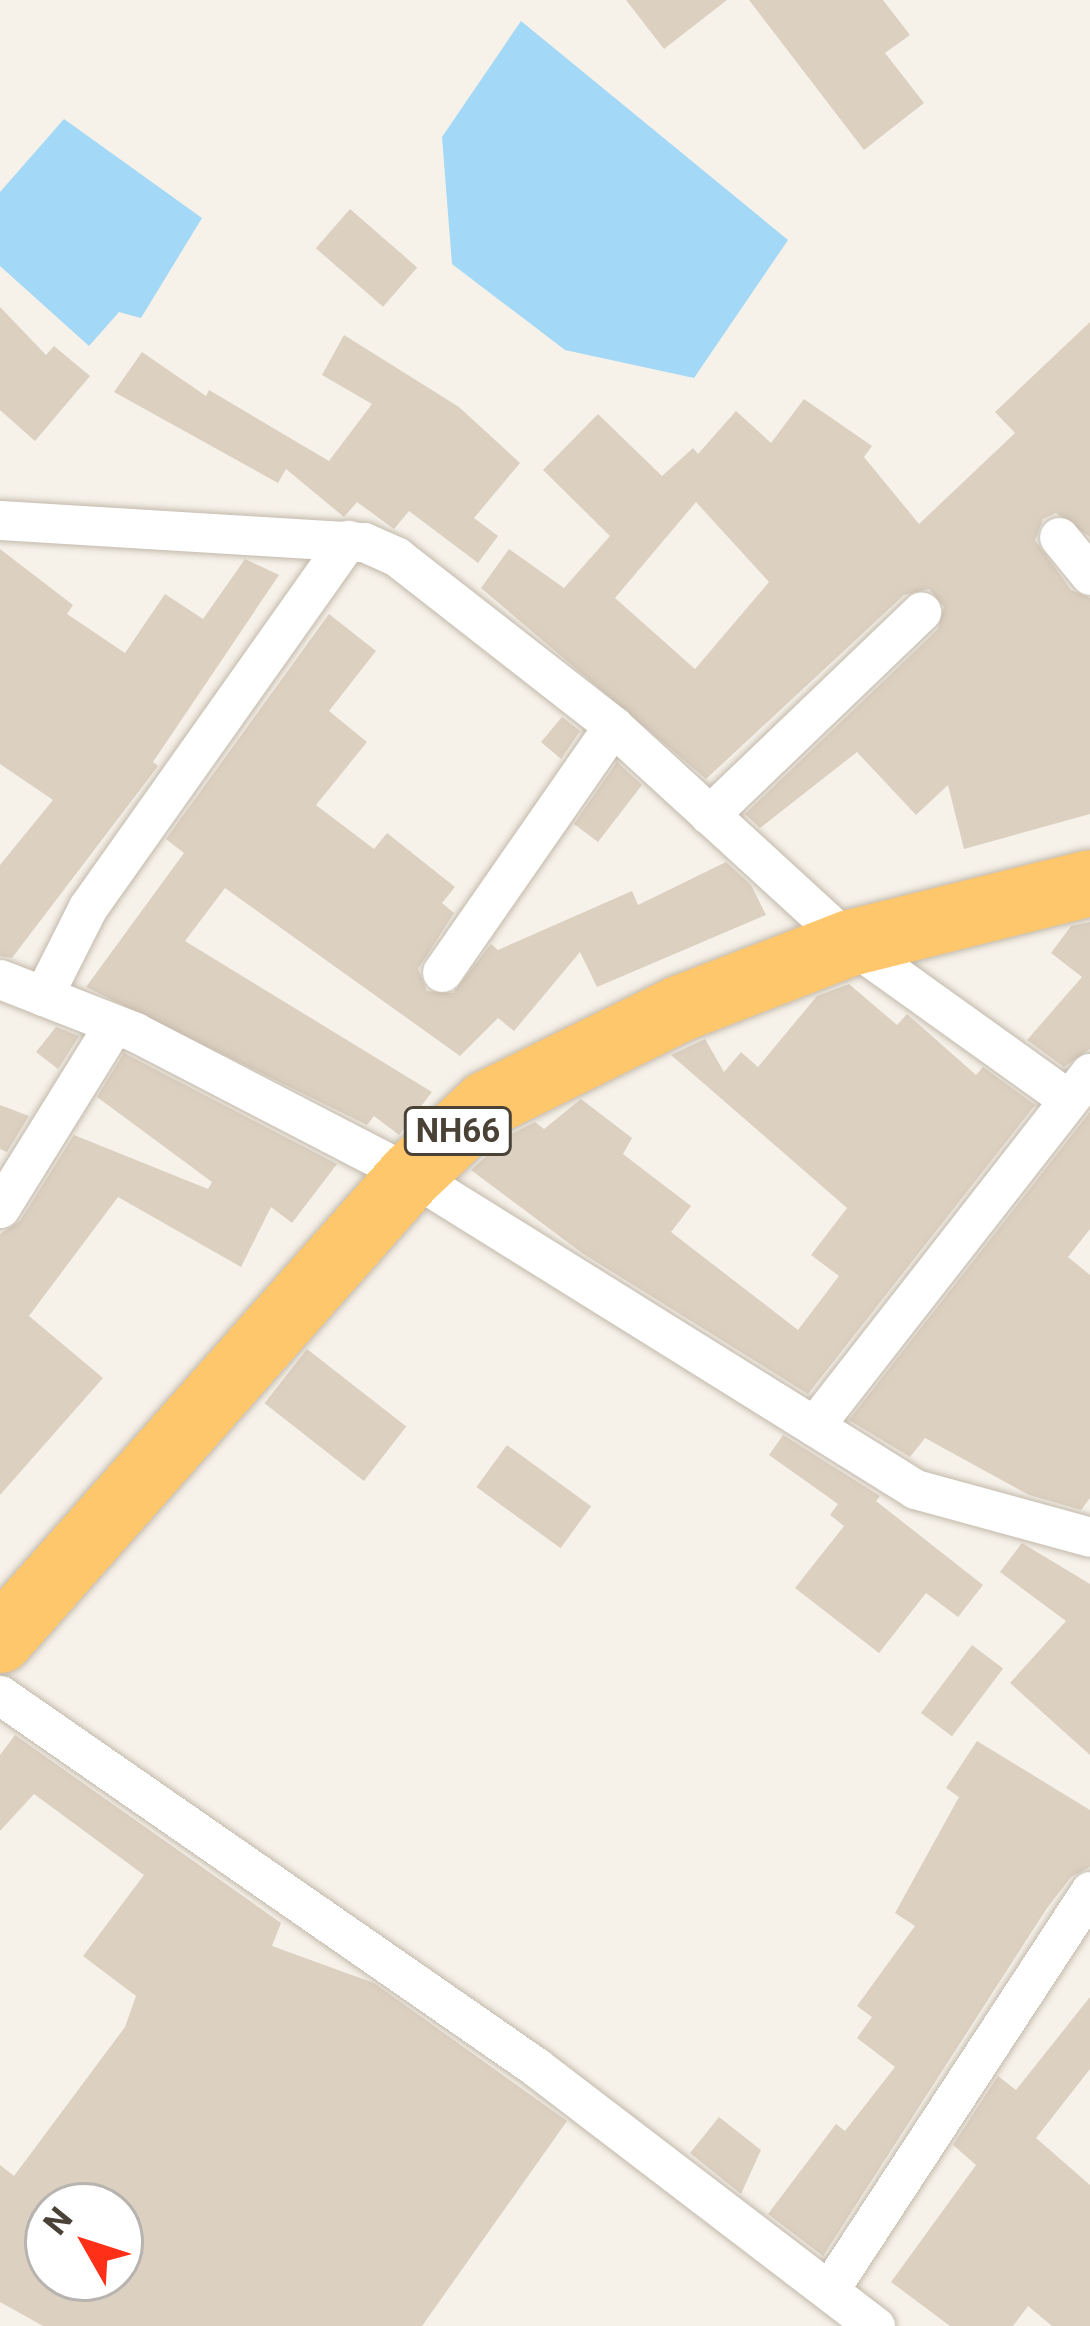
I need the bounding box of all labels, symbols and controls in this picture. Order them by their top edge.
road number: NH66 [401,1104,515,1158]
north arrow [24,2182,144,2302]
text: N [35,2200,80,2242]

